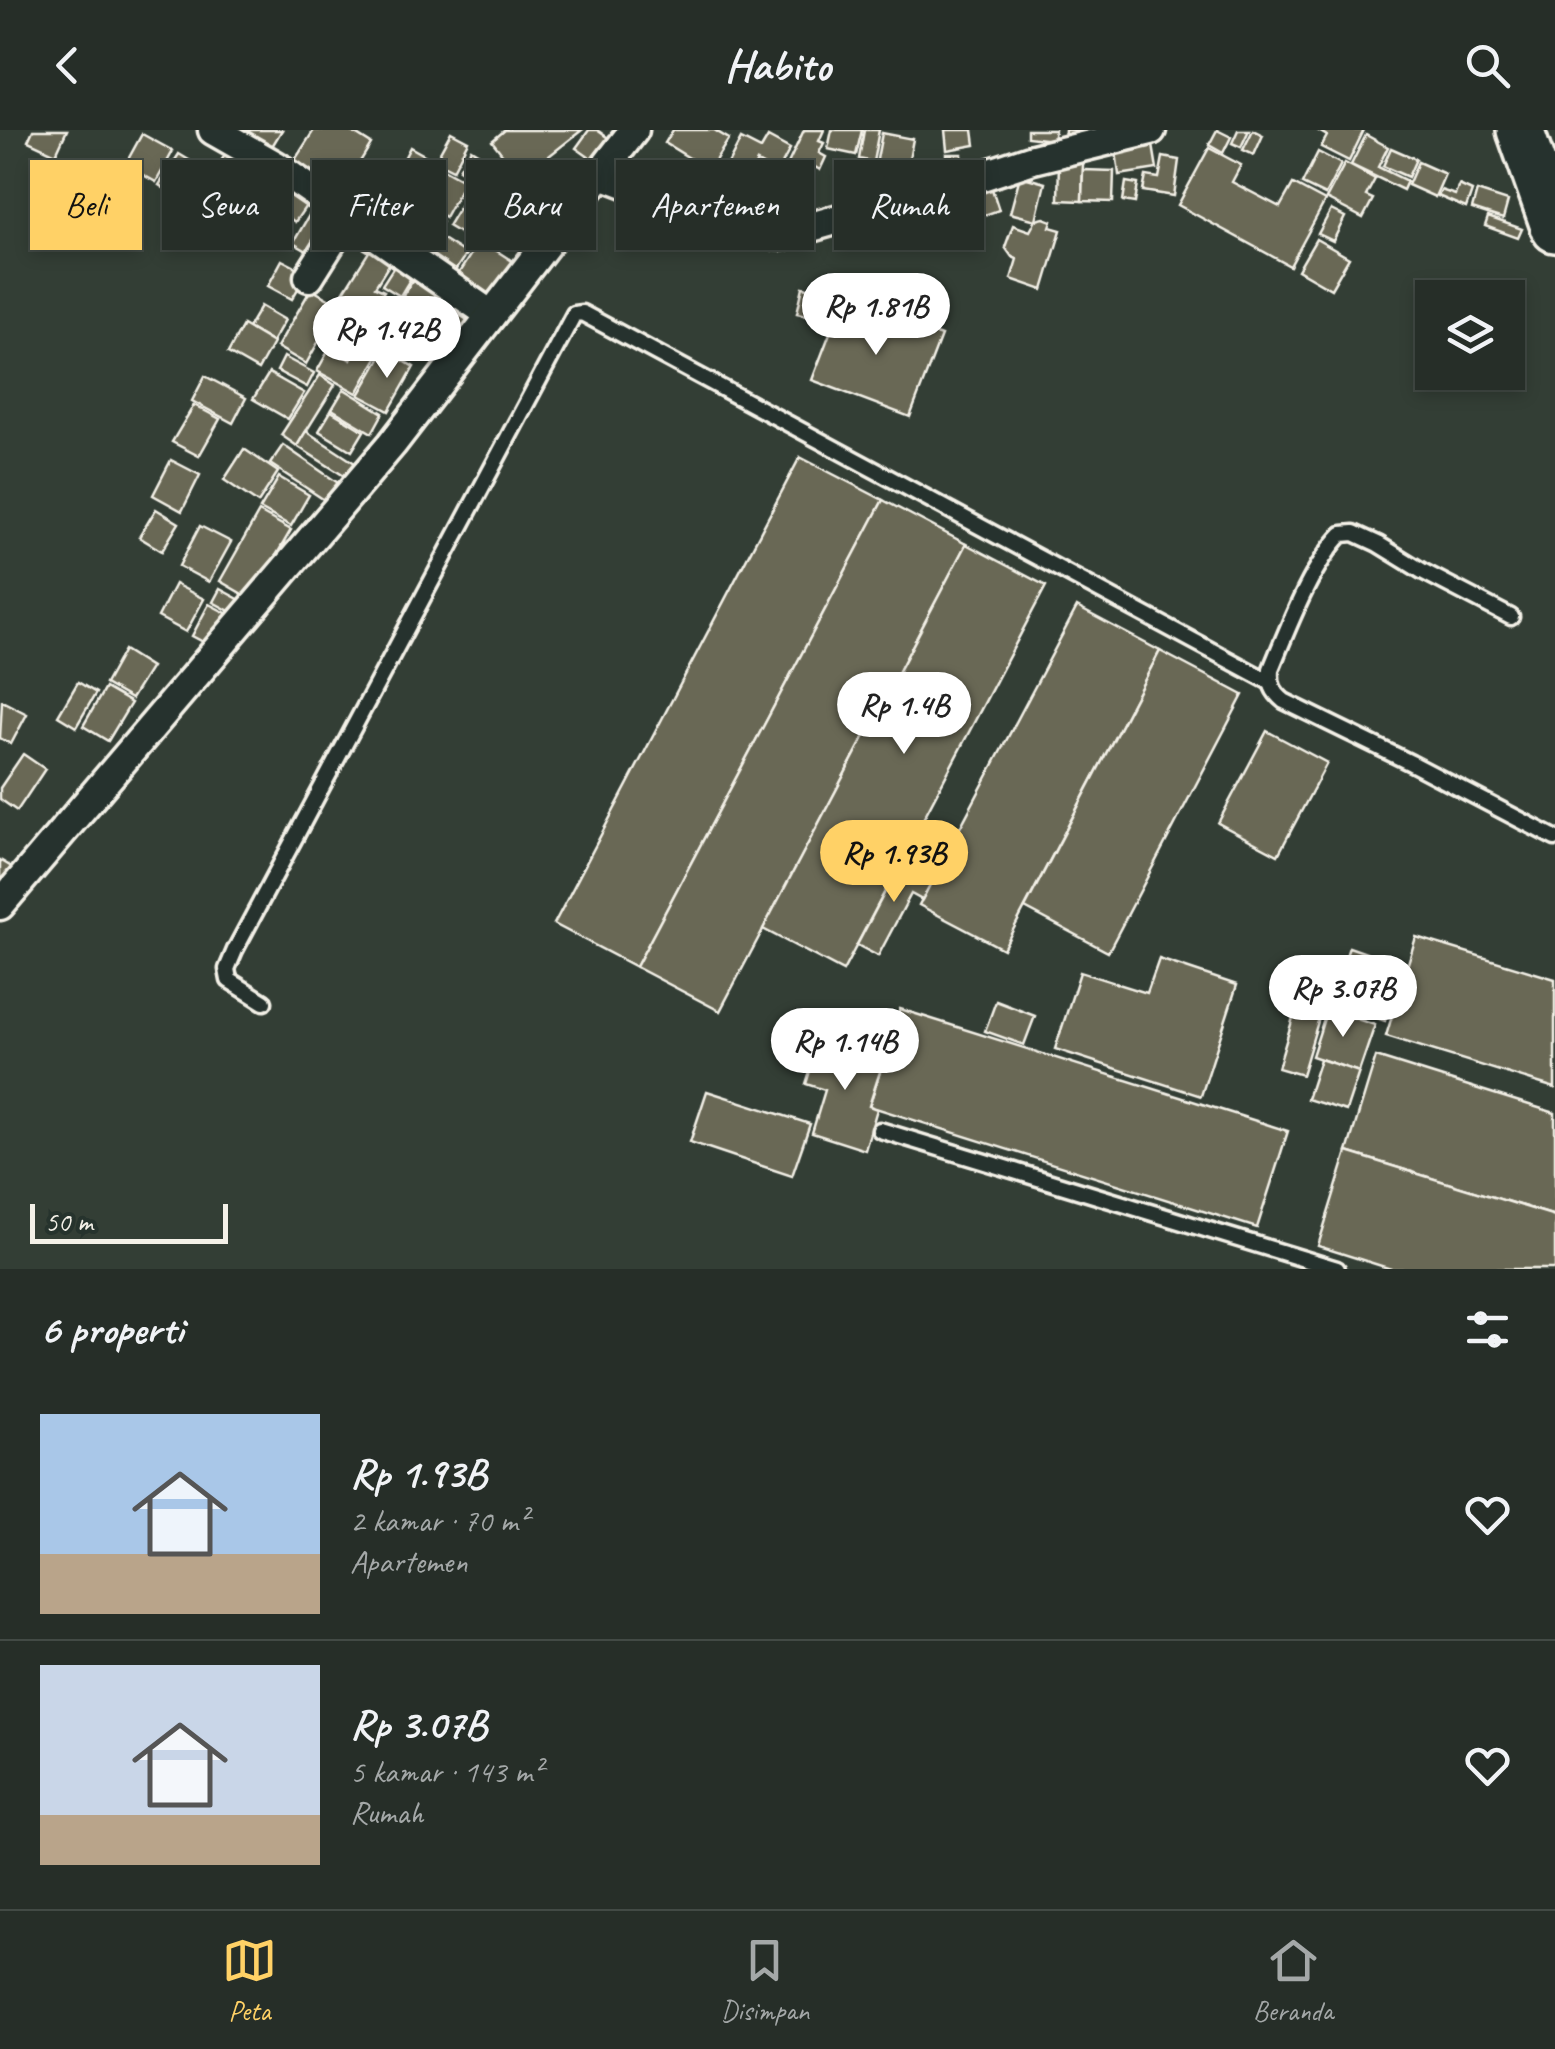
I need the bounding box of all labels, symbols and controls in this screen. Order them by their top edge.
text: Habito [725,37,830,94]
icon: back [40,38,95,93]
icon: search [1460,38,1515,93]
chip: Beli [30,160,142,250]
chip: Sewa [162,160,292,250]
chip: Filter [312,160,446,250]
chip: Baru [466,160,596,250]
chip: Apartemen [616,160,814,250]
chip: Rumah [834,160,984,250]
pin: Rp 1.81B [773,273,979,358]
map controls [1415,280,1525,390]
button: layers [1415,280,1525,390]
text: Rp 1.81B [824,285,928,326]
pin: Rp 1.42B [284,296,490,381]
text: Rp 1.42B [335,308,439,349]
pin: Rp 1.4B [812,672,996,757]
text: Rp 1.4B [859,684,949,725]
pin: Rp 1.93B [791,820,997,905]
text: Rp 1.93B [842,832,946,873]
pin: Rp 3.07B [1240,955,1446,1040]
text: Rp 3.07B [1291,967,1395,1008]
pin: Rp 1.14B [742,1008,948,1093]
text: Rp 1.14B [793,1020,897,1061]
scale bar [30,1199,228,1244]
text: 50 m [45,1204,93,1239]
icon: filters [1460,1302,1515,1357]
text: 6 properti [40,1303,183,1356]
text: Rp 1.93B [350,1447,486,1500]
icon: home [120,1454,240,1574]
icon: heart [1460,1487,1515,1542]
text: 2 kamar · 70 m² [350,1500,528,1541]
text: Apartemen [350,1541,467,1582]
text: Rp 3.07B [350,1698,487,1751]
icon: home [120,1705,240,1825]
icon: heart [1460,1738,1515,1793]
text: 5 kamar · 143 m² [350,1751,542,1792]
text: Rumah [350,1792,423,1833]
tab: Peta [222,1933,277,2028]
tab: Disimpan [721,1933,809,2028]
tab: Beranda [1253,1933,1333,2028]

